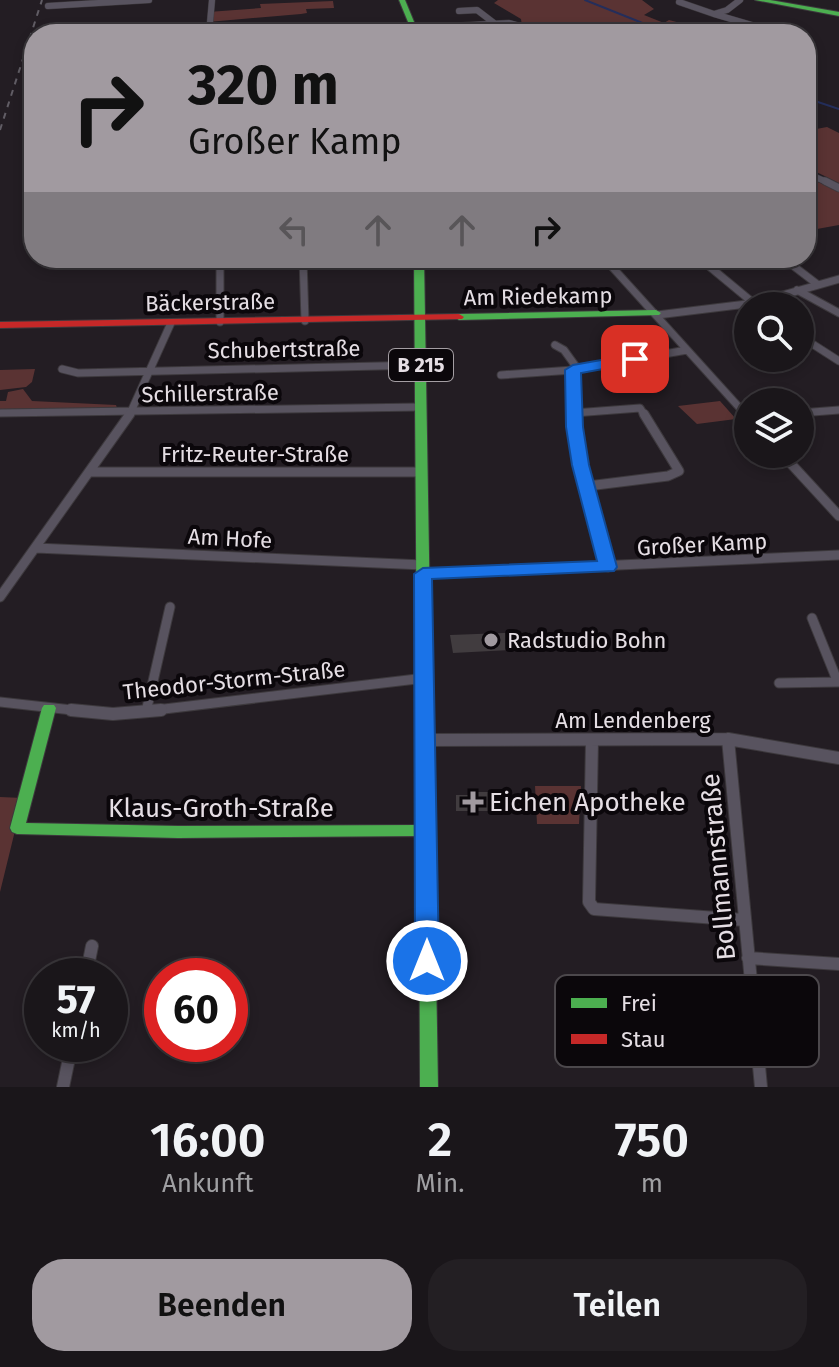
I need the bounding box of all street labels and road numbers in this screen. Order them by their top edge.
street label: Am Riedekamp [463,282,613,311]
street label: Bäckerstraße [145,288,275,317]
street label: Schubertstraße [207,335,361,364]
road number: B 215 [389,349,453,381]
street label: Schillerstraße [141,379,279,408]
street label: Fritz-Reuter-Straße [161,441,349,468]
street label: Am Hofe [187,523,273,554]
street label: Großer Kamp [636,528,768,561]
street label: Theodor-Storm-Straße [122,655,347,706]
street label: Am Lendenberg [555,707,711,734]
street label: Bollmannstraße [695,772,742,962]
street label: Klaus-Groth-Straße [108,793,334,824]

